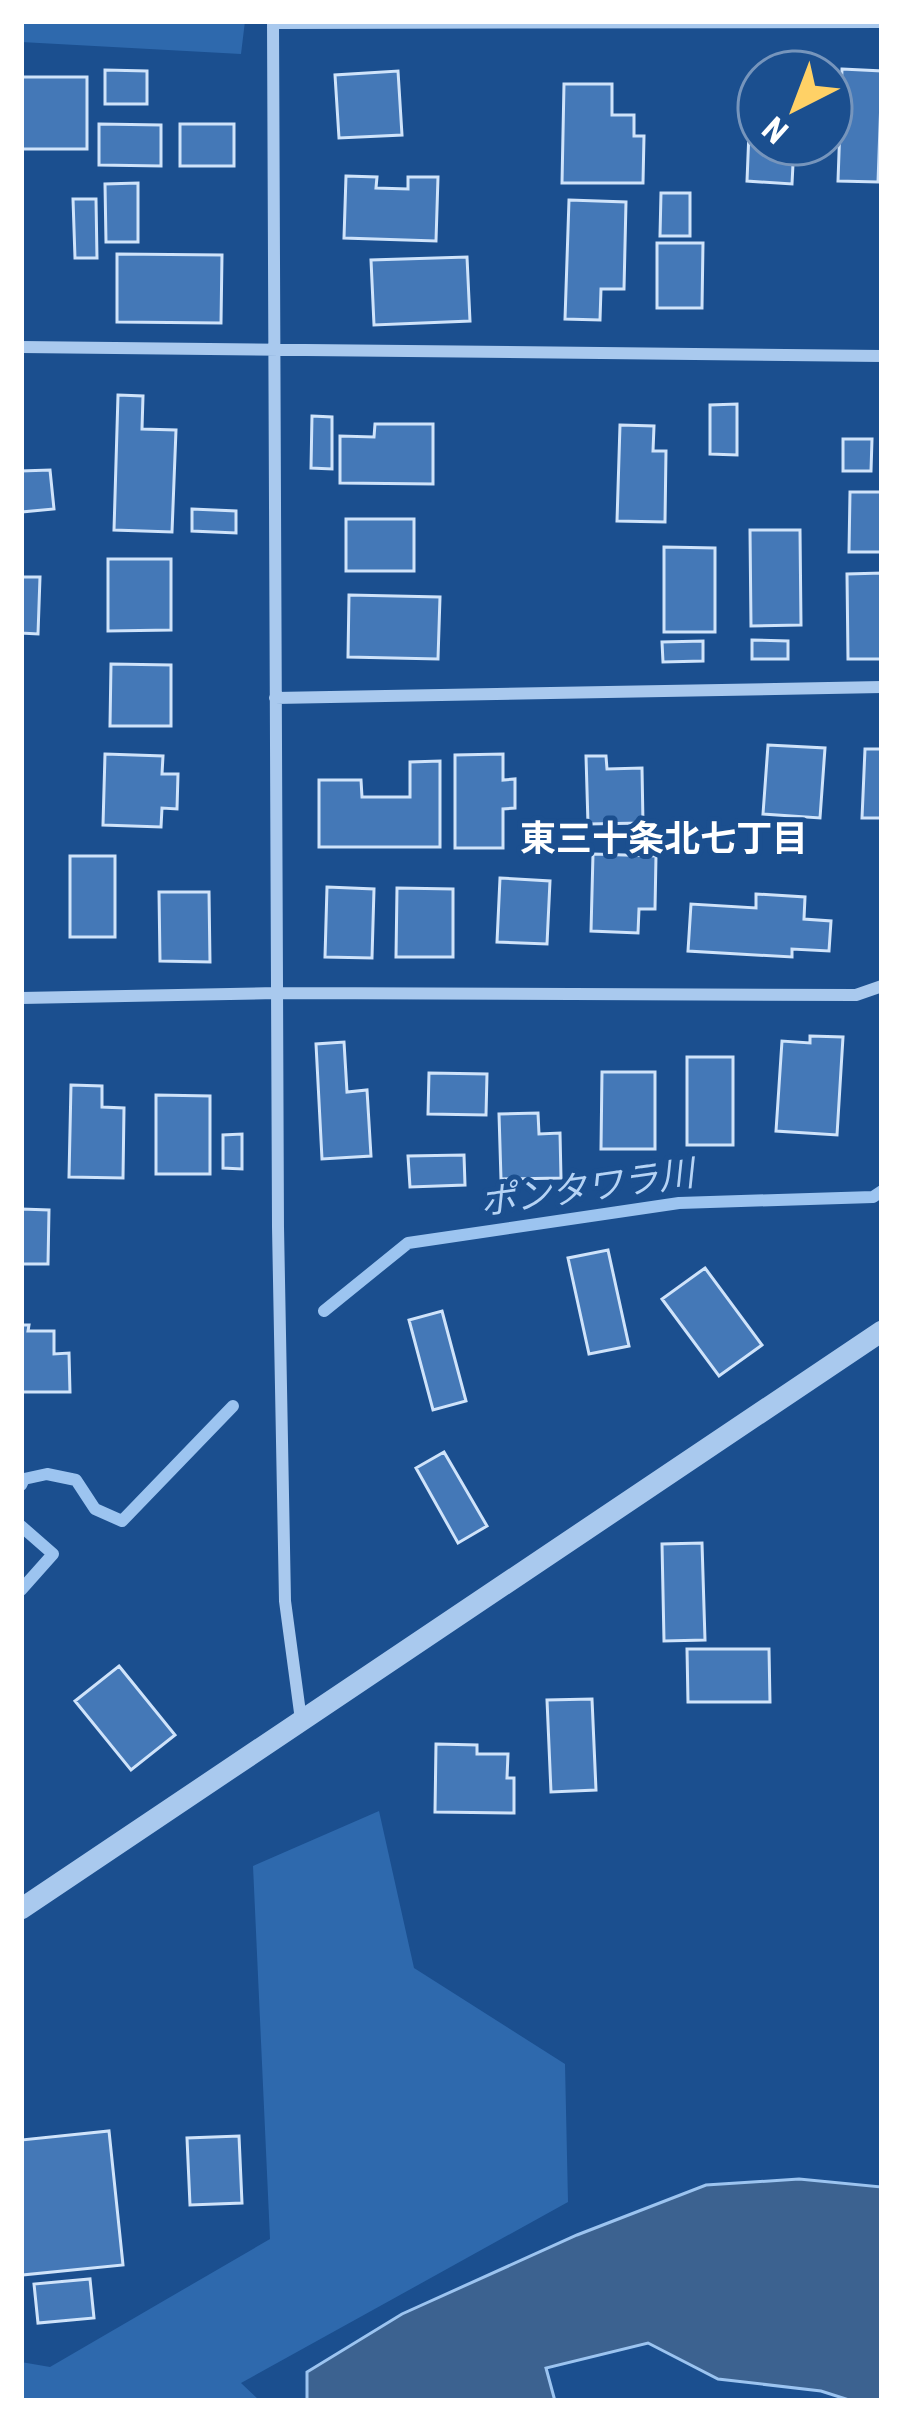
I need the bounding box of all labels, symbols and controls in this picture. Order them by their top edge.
north arrow [735,48,855,168]
text: N [755,109,796,151]
district label: 東三十条北七丁目 [520,818,808,860]
water label: ポンタワラ川 [477,1152,701,1224]

